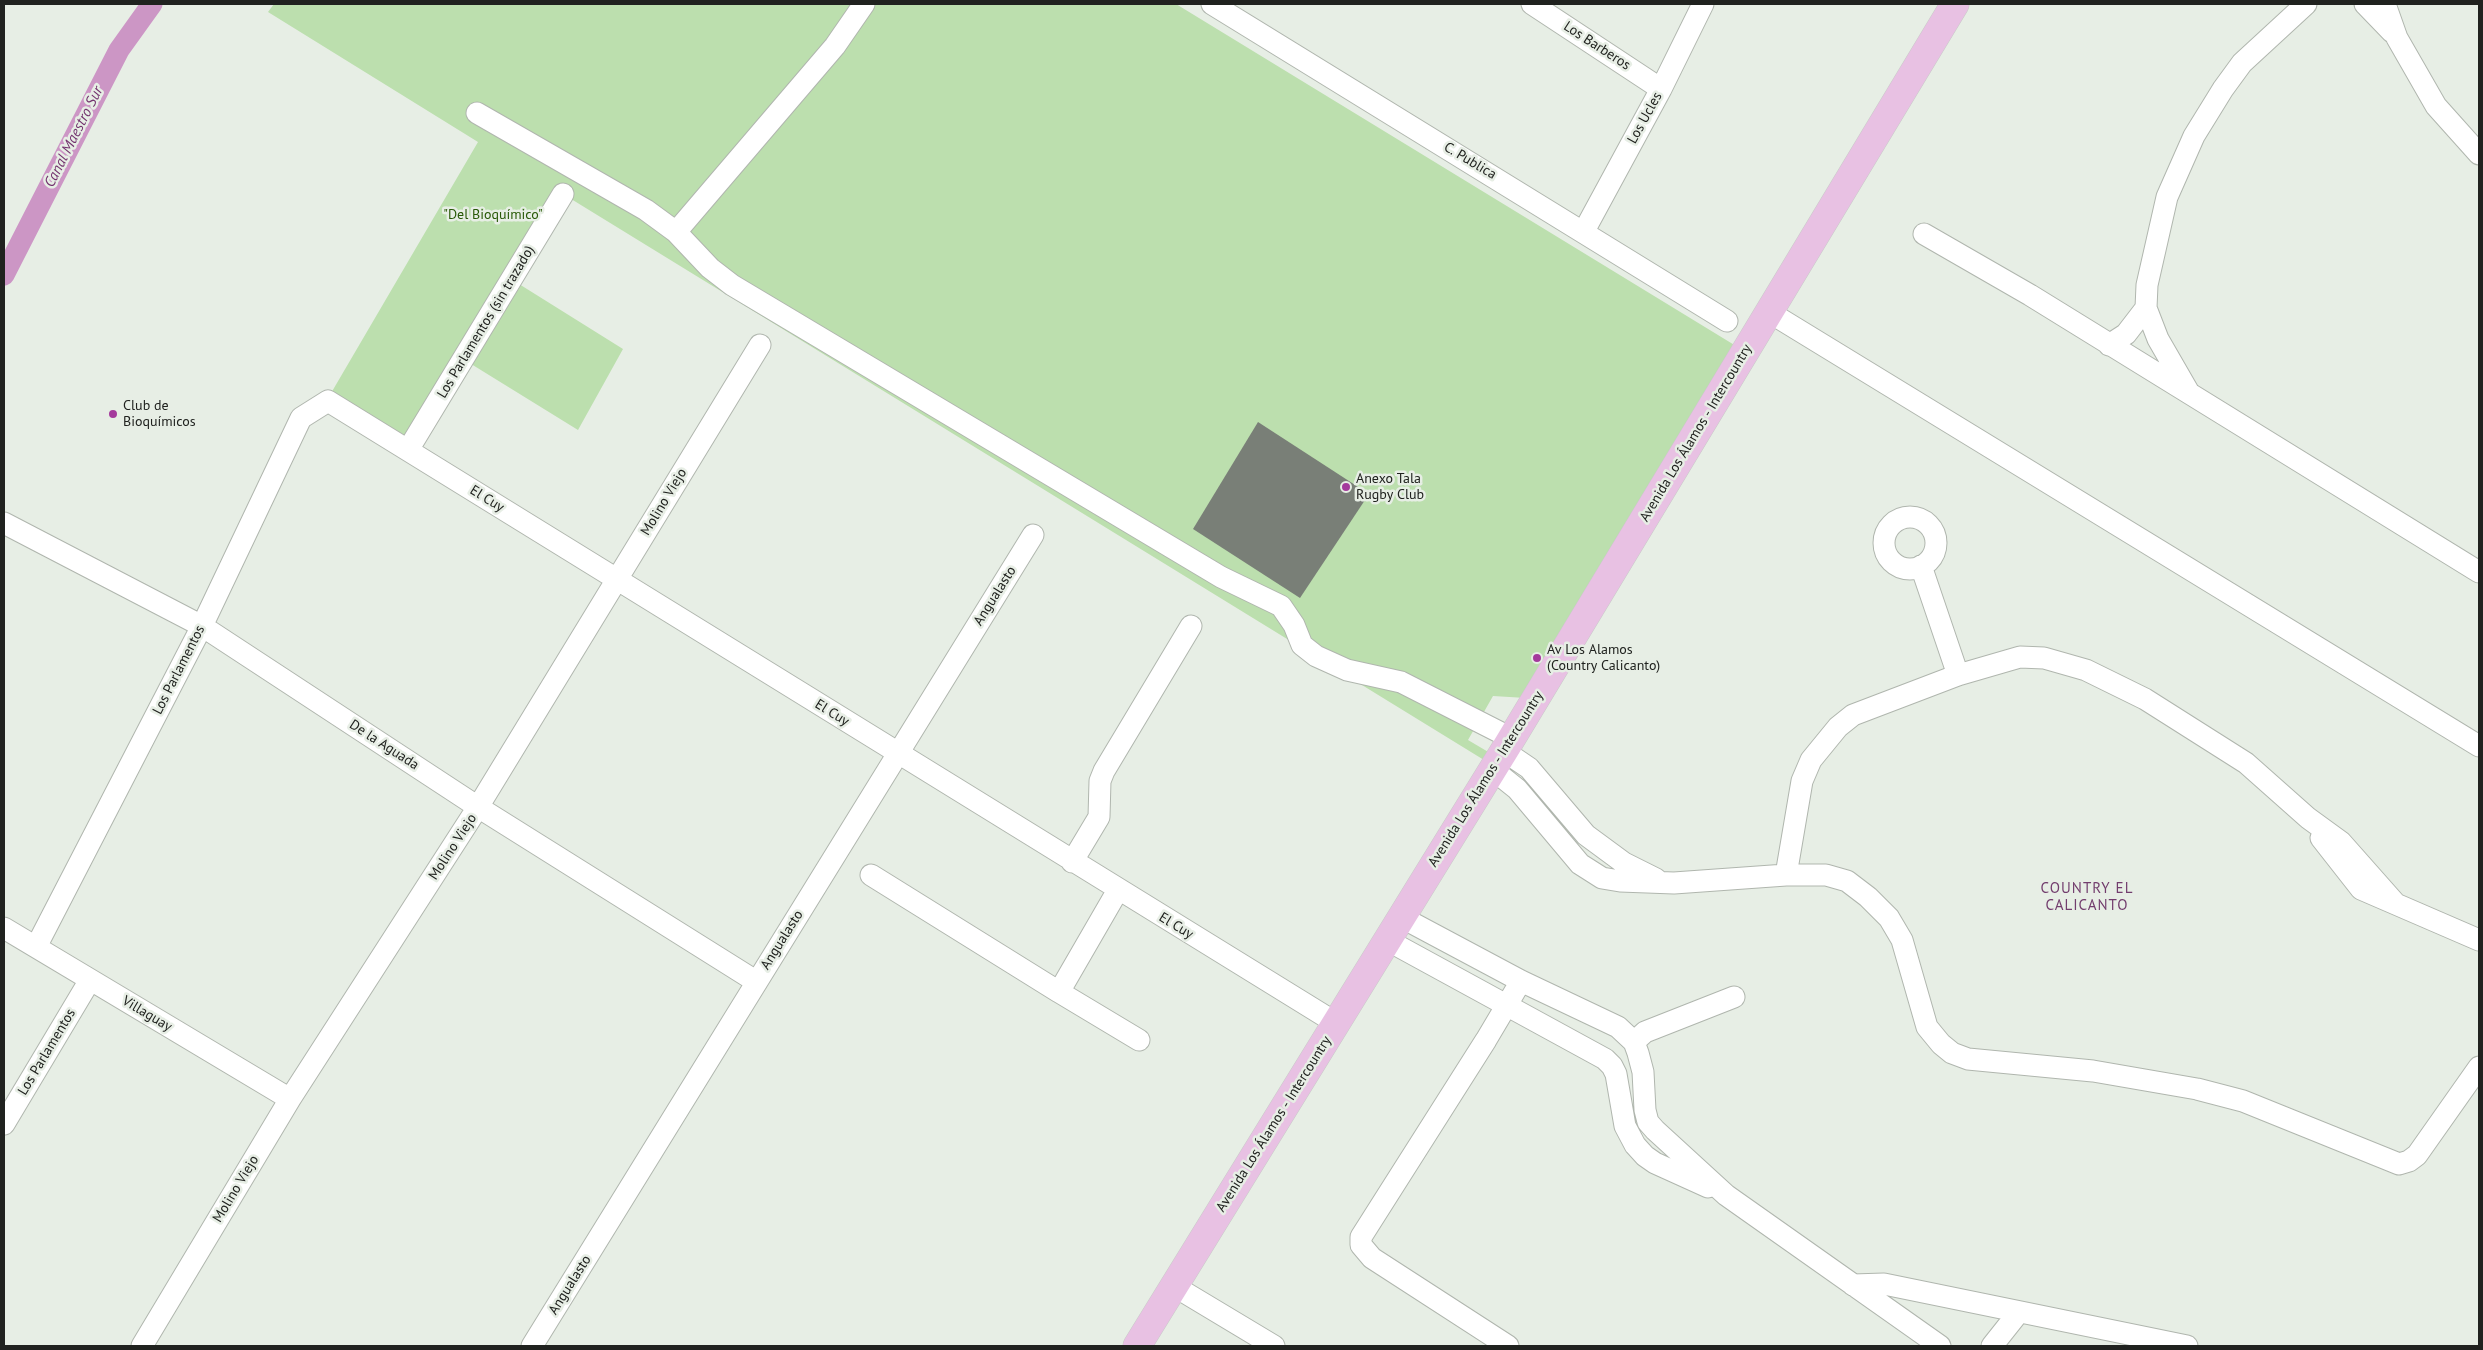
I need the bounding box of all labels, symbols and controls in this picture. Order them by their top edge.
street label: Los Barberos [1560,18,1634,74]
water label: Canal Maestro Sur [41,84,107,190]
street label: Los Ucles [1624,89,1666,147]
street label: C. Publica [1441,139,1499,183]
park label: "Del Bioquímico" [443,207,543,223]
street label: Los Parlamentos (sin trazado) [434,243,538,401]
street label: Avenida Los Álamos - Intercountry [1636,341,1756,525]
place label: Club de Bioquímicos [123,398,196,431]
marker: Club de Bioquímicos [107,408,119,420]
street label: Molino Viejo [637,465,691,539]
place label: Anexo Tala Rugby Club [1356,471,1424,504]
marker: Anexo Tala Rugby Club [1340,481,1352,493]
street label: El Cuy [467,482,507,516]
street label: Angualasto [970,563,1020,629]
street label: Los Parlamentos [149,623,209,717]
place label: Av Los Alamos (Country Calicanto) [1547,642,1660,674]
marker: Av Los Alamos (Country Calicanto) [1531,652,1543,664]
street label: Avenida Los Álamos - Intercountry [1425,688,1547,870]
street label: El Cuy [812,696,852,730]
street label: De la Aguada [346,716,422,774]
street label: Molino Viejo [425,811,481,883]
district label: COUNTRY EL CALICANTO [2039,880,2135,915]
street label: Angualasto [757,907,807,973]
street label: El Cuy [1156,909,1196,943]
street label: Villaguay [119,993,175,1035]
street label: Los Parlamentos [15,1006,79,1098]
street label: Avenida Los Álamos - Intercountry [1213,1033,1335,1215]
street label: Molino Viejo [209,1152,263,1226]
street label: Angualasto [545,1252,595,1318]

